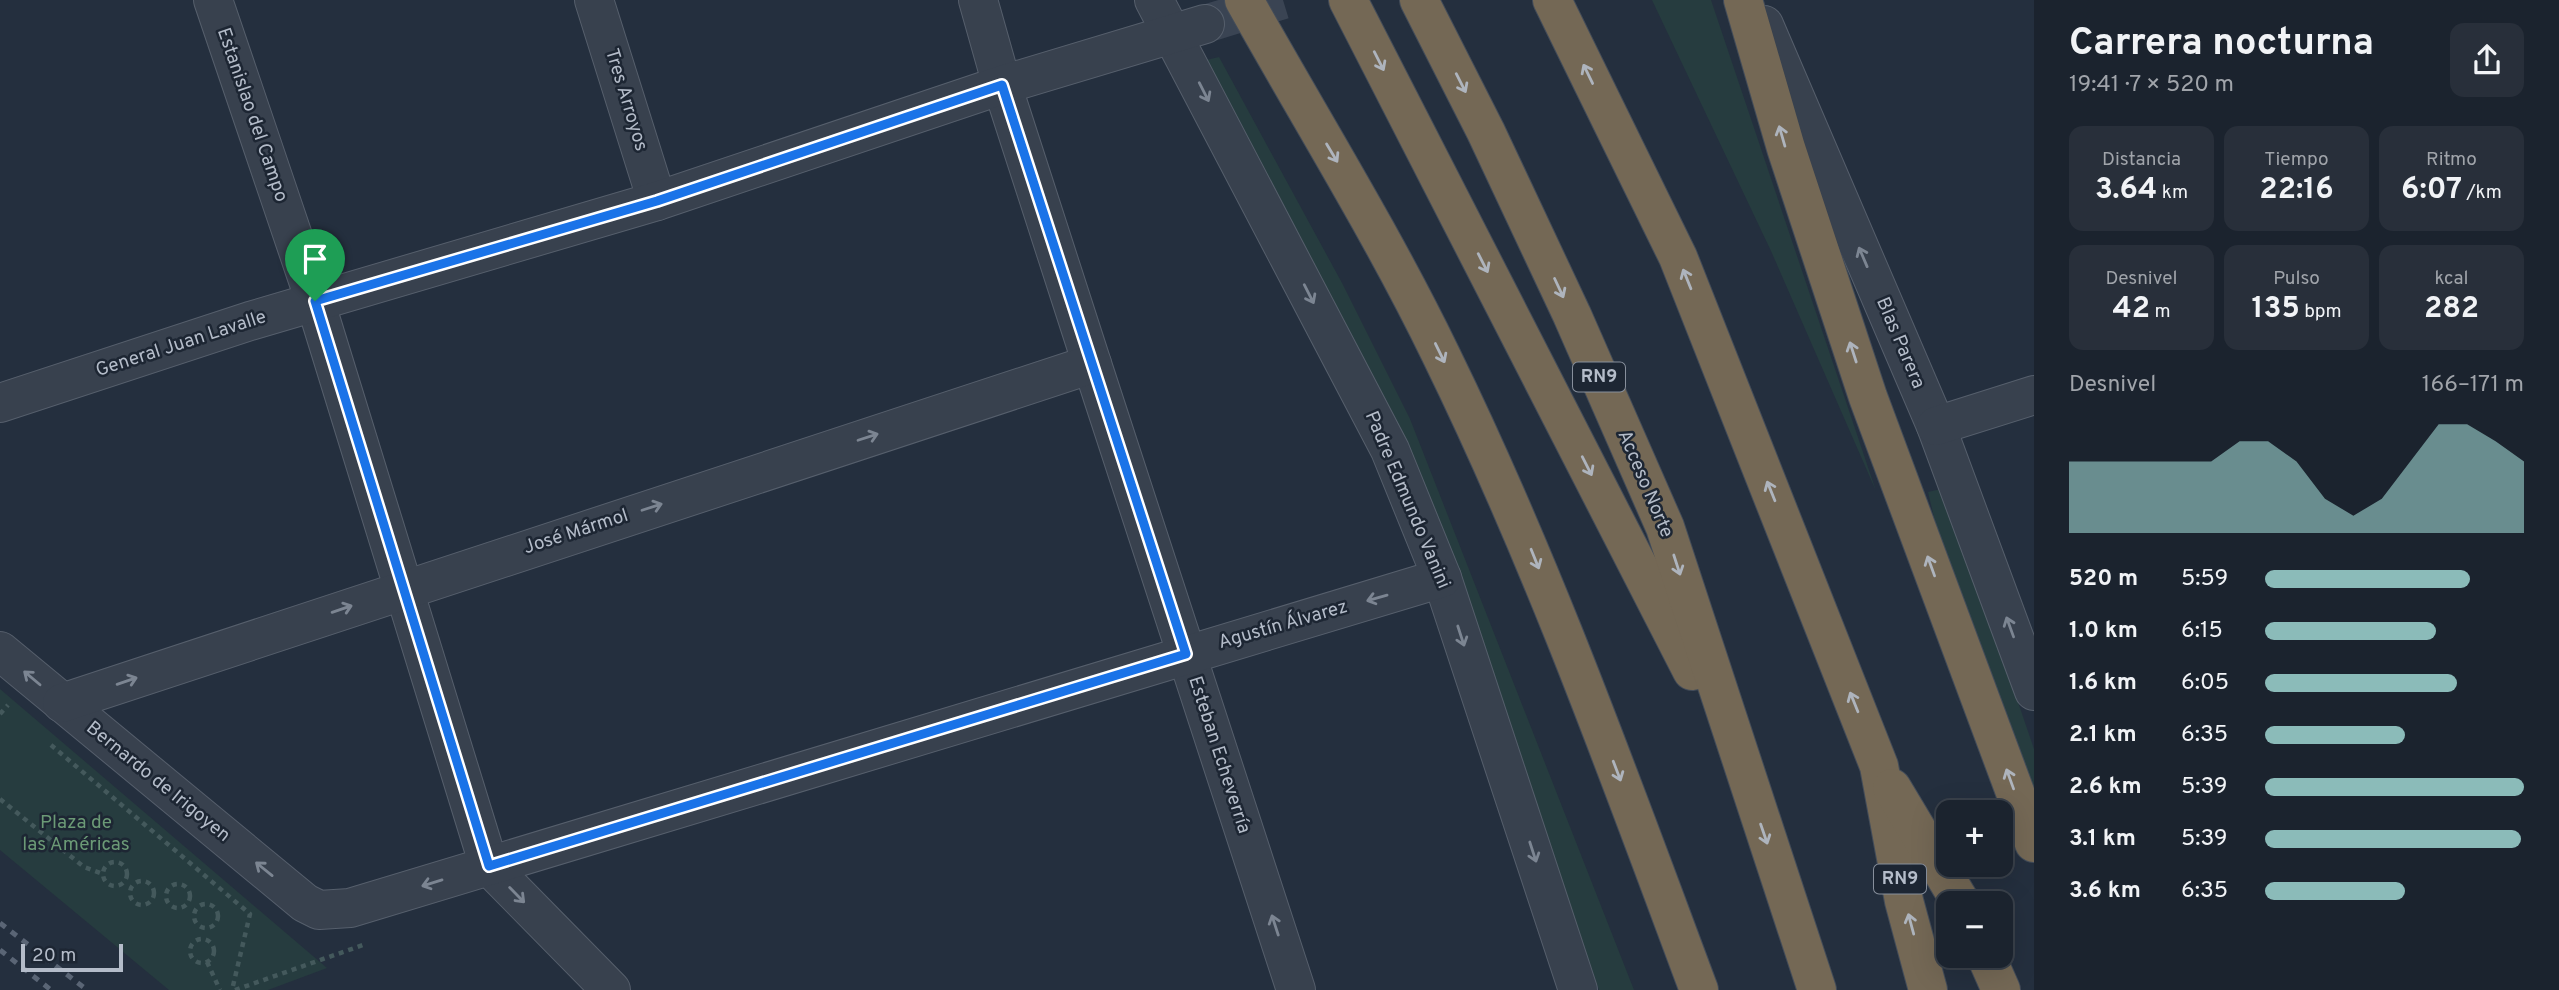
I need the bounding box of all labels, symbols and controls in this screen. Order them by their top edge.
text: Carrera nocturna [2069,20,2374,69]
button: share [2450,23,2524,97]
street label: Estanislao del Campo [211,25,293,205]
street label: Tres Arroyos [599,46,653,154]
one-way arrow [1373,50,1387,71]
one-way arrow [1581,64,1595,85]
text: 19:41 · 7 × 520 m [2069,71,2234,100]
one-way arrow [1454,72,1468,93]
one-way arrow [1198,82,1212,102]
one-way arrow [1775,125,1788,147]
one-way arrow [1325,142,1339,162]
text: Distancia [2102,148,2181,172]
text: Tiempo [2264,148,2329,172]
text: Ritmo [2426,148,2477,172]
text: 3.64 [2095,172,2157,209]
text: 22:16 [2259,172,2334,209]
text: 6:07 [2401,172,2462,209]
text: km [2157,181,2188,205]
text: /km [2462,181,2502,205]
pin [285,229,345,301]
icon: arrive [296,240,334,278]
one-way arrow [1856,246,1869,268]
one-way arrow [1476,253,1490,273]
text: Desnivel [2105,267,2178,291]
text: Pulso [2273,267,2320,291]
text: kcal [2435,267,2468,291]
one-way arrow [1680,269,1693,290]
one-way arrow [1553,277,1567,298]
one-way arrow [1302,284,1316,304]
text: 42 [2112,291,2150,328]
text: 135 [2251,291,2300,328]
text: 282 [2424,291,2479,328]
street label: Blas Parera [1870,294,1930,392]
text: m [2150,300,2171,324]
text: bpm [2300,300,2342,324]
street label: General Juan Lavalle [93,305,269,383]
one-way arrow [1434,342,1447,363]
one-way arrow [1846,342,1859,364]
road number: RN9 [1573,362,1625,391]
text: Desnivel [2069,371,2156,400]
text: 166–171 m [2422,371,2524,400]
street label: Padre Edmundo Vanini [1359,408,1455,592]
street label: Acceso Norte [1612,427,1678,541]
one-way arrow [857,430,879,443]
one-way arrow [1580,455,1594,476]
one-way arrow [1763,480,1776,502]
one-way arrow [640,500,662,513]
street label: José Mármol [521,504,631,560]
one-way arrow [1529,548,1542,570]
one-way arrow [1672,553,1684,575]
one-way arrow [1924,556,1936,577]
text: 520 m [2069,565,2138,594]
text: 5:59 [2181,565,2228,594]
one-way arrow [1366,592,1388,605]
street label: Agustín Álvarez [1215,594,1350,655]
one-way arrow [331,602,353,614]
one-way arrow [2003,617,2016,639]
text: 1.0 km [2069,617,2138,646]
text: 6:15 [2181,617,2223,646]
one-way arrow [1456,624,1468,646]
text: 1.6 km [2069,669,2137,698]
text: 6:05 [2181,669,2229,698]
one-way arrow [24,670,42,686]
street label: Esteban Echeverría [1182,673,1256,837]
one-way arrow [115,674,137,686]
one-way arrow [1846,692,1859,714]
street label: Bernardo de Irigoyen [81,716,235,848]
text: 2.1 km [2069,721,2137,750]
text: 6:35 [2181,721,2228,750]
one-way arrow [1612,760,1624,782]
one-way arrow [2003,769,2015,791]
text: 2.6 km [2069,773,2142,802]
text: 5:39 [2181,773,2228,802]
map controls [1936,800,2013,968]
button: + [1936,800,2013,877]
park label: Plaza de las Américas [22,811,130,857]
one-way arrow [1759,822,1771,844]
text: 3.1 km [2069,825,2136,854]
text: 5:39 [2181,825,2228,854]
one-way arrow [1527,840,1540,862]
one-way arrow [256,861,274,877]
road number: RN9 [1874,864,1926,894]
text: 3.6 km [2069,877,2141,906]
text: 6:35 [2181,877,2228,906]
one-way arrow [421,878,443,891]
one-way arrow [509,886,526,903]
button: − [1936,891,2013,968]
one-way arrow [1903,913,1916,935]
one-way arrow [1268,915,1280,937]
scale bar [21,941,122,973]
text: 20 m [32,944,76,968]

